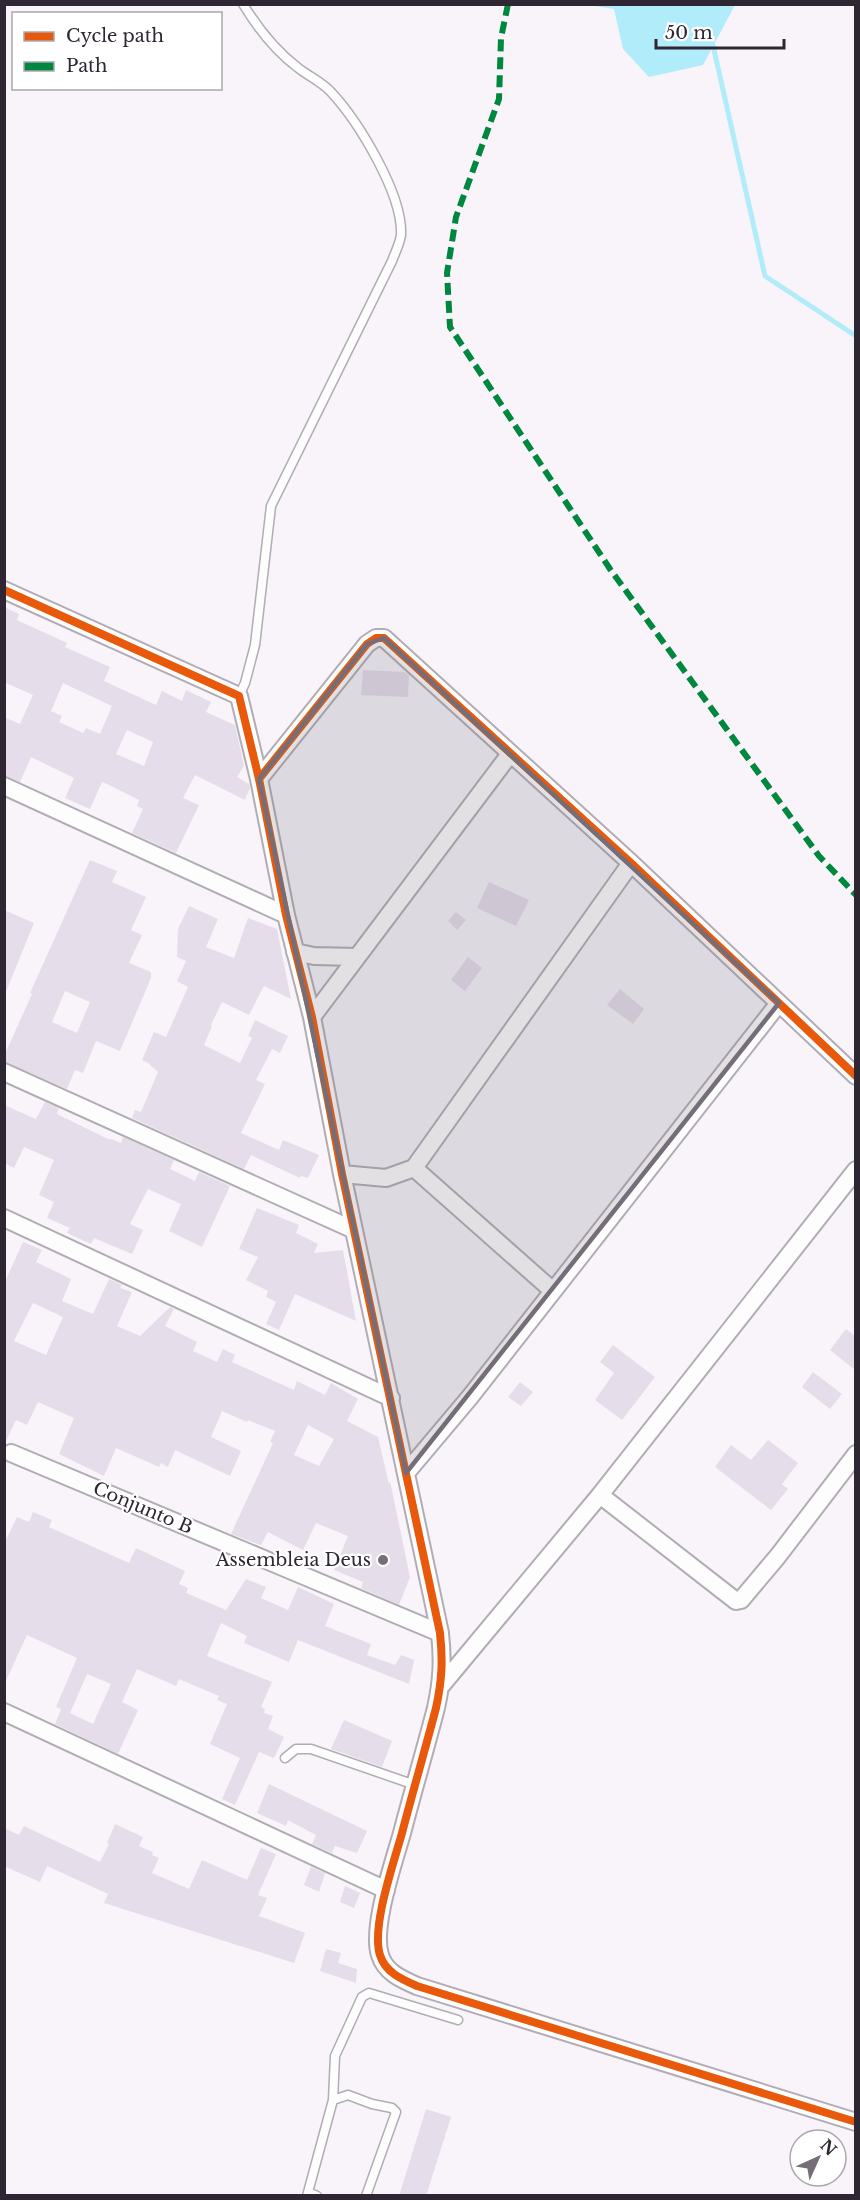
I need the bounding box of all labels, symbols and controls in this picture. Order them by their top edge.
legend [12,12,222,90]
scale bar [656,12,784,50]
text: 50 m [665,22,713,44]
text: Cycle path [66,25,164,47]
text: Path [66,55,107,77]
street label: Conjunto B [90,1477,196,1539]
place label: Assembleia Deus [215,1549,371,1571]
marker: Assembleia Deus [376,1553,390,1567]
north arrow [788,2128,848,2188]
text: N [816,2135,841,2160]

